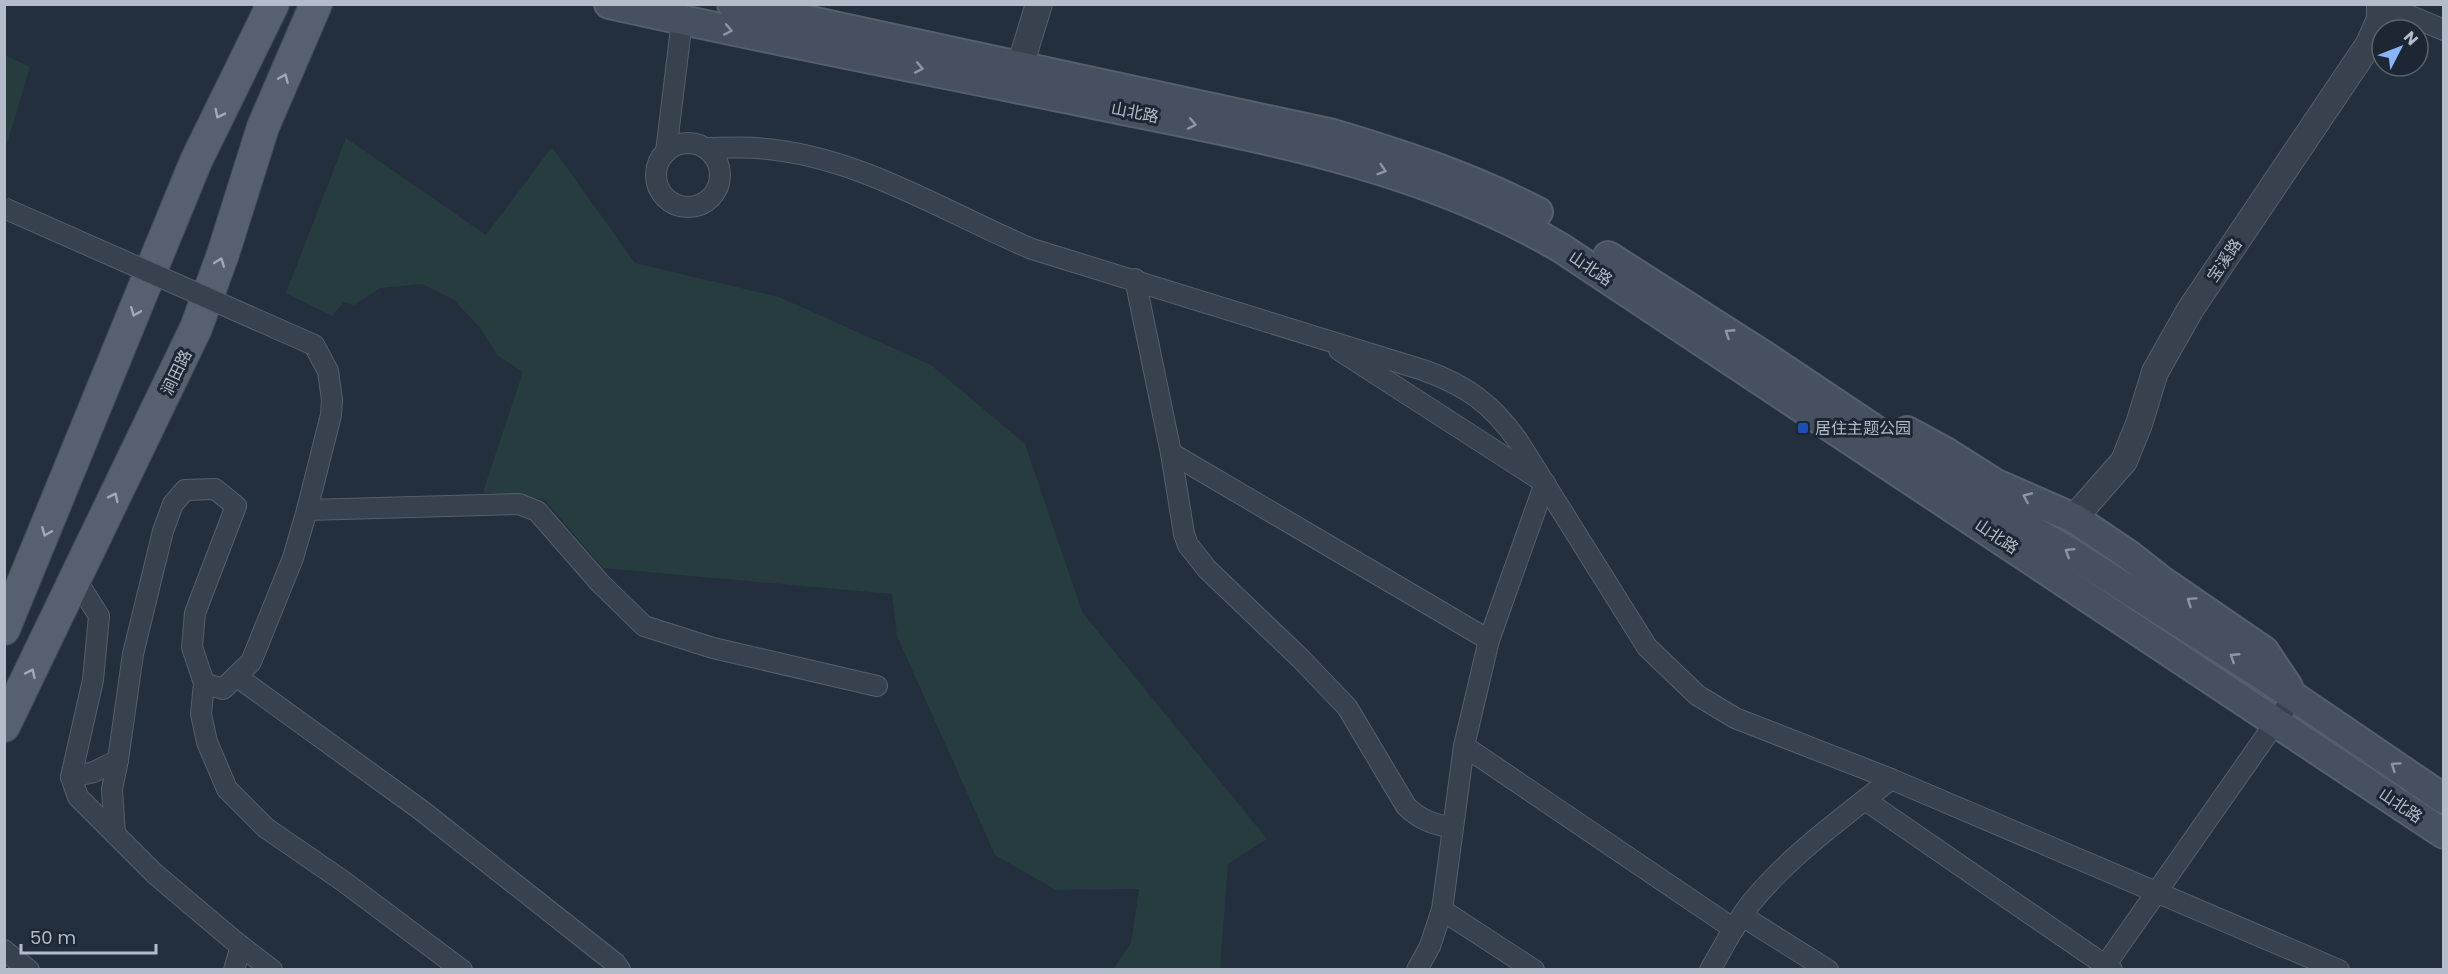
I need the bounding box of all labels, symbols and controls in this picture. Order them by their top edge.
north arrow [2370,18,2430,78]
one-way arrow [722,23,732,36]
text: N [2398,26,2423,50]
one-way arrow [914,61,924,74]
one-way arrow [277,74,289,85]
street label: 山北路 [1109,97,1161,128]
one-way arrow [215,107,227,118]
one-way arrow [1187,117,1197,130]
one-way arrow [1376,163,1387,175]
street label: 宝溪路 [2201,234,2247,287]
street label: 山北路 [1564,245,1617,291]
one-way arrow [213,258,226,268]
one-way arrow [130,306,142,317]
one-way arrow [1725,329,1736,340]
street label: 涧田路 [156,346,197,399]
place label: 居住主题公园 [1815,417,1911,440]
marker: 居住主题公园 [1796,421,1810,435]
one-way arrow [107,493,118,504]
one-way arrow [2022,493,2033,505]
street label: 山北路 [1970,513,2023,559]
one-way arrow [41,526,53,537]
one-way arrow [2065,548,2076,559]
one-way arrow [2187,597,2198,608]
one-way arrow [2230,653,2241,664]
one-way arrow [23,669,35,680]
one-way arrow [2391,762,2402,773]
street label: 山北路 [2374,782,2427,828]
scale bar [21,917,156,955]
text: 50 m [30,925,76,950]

